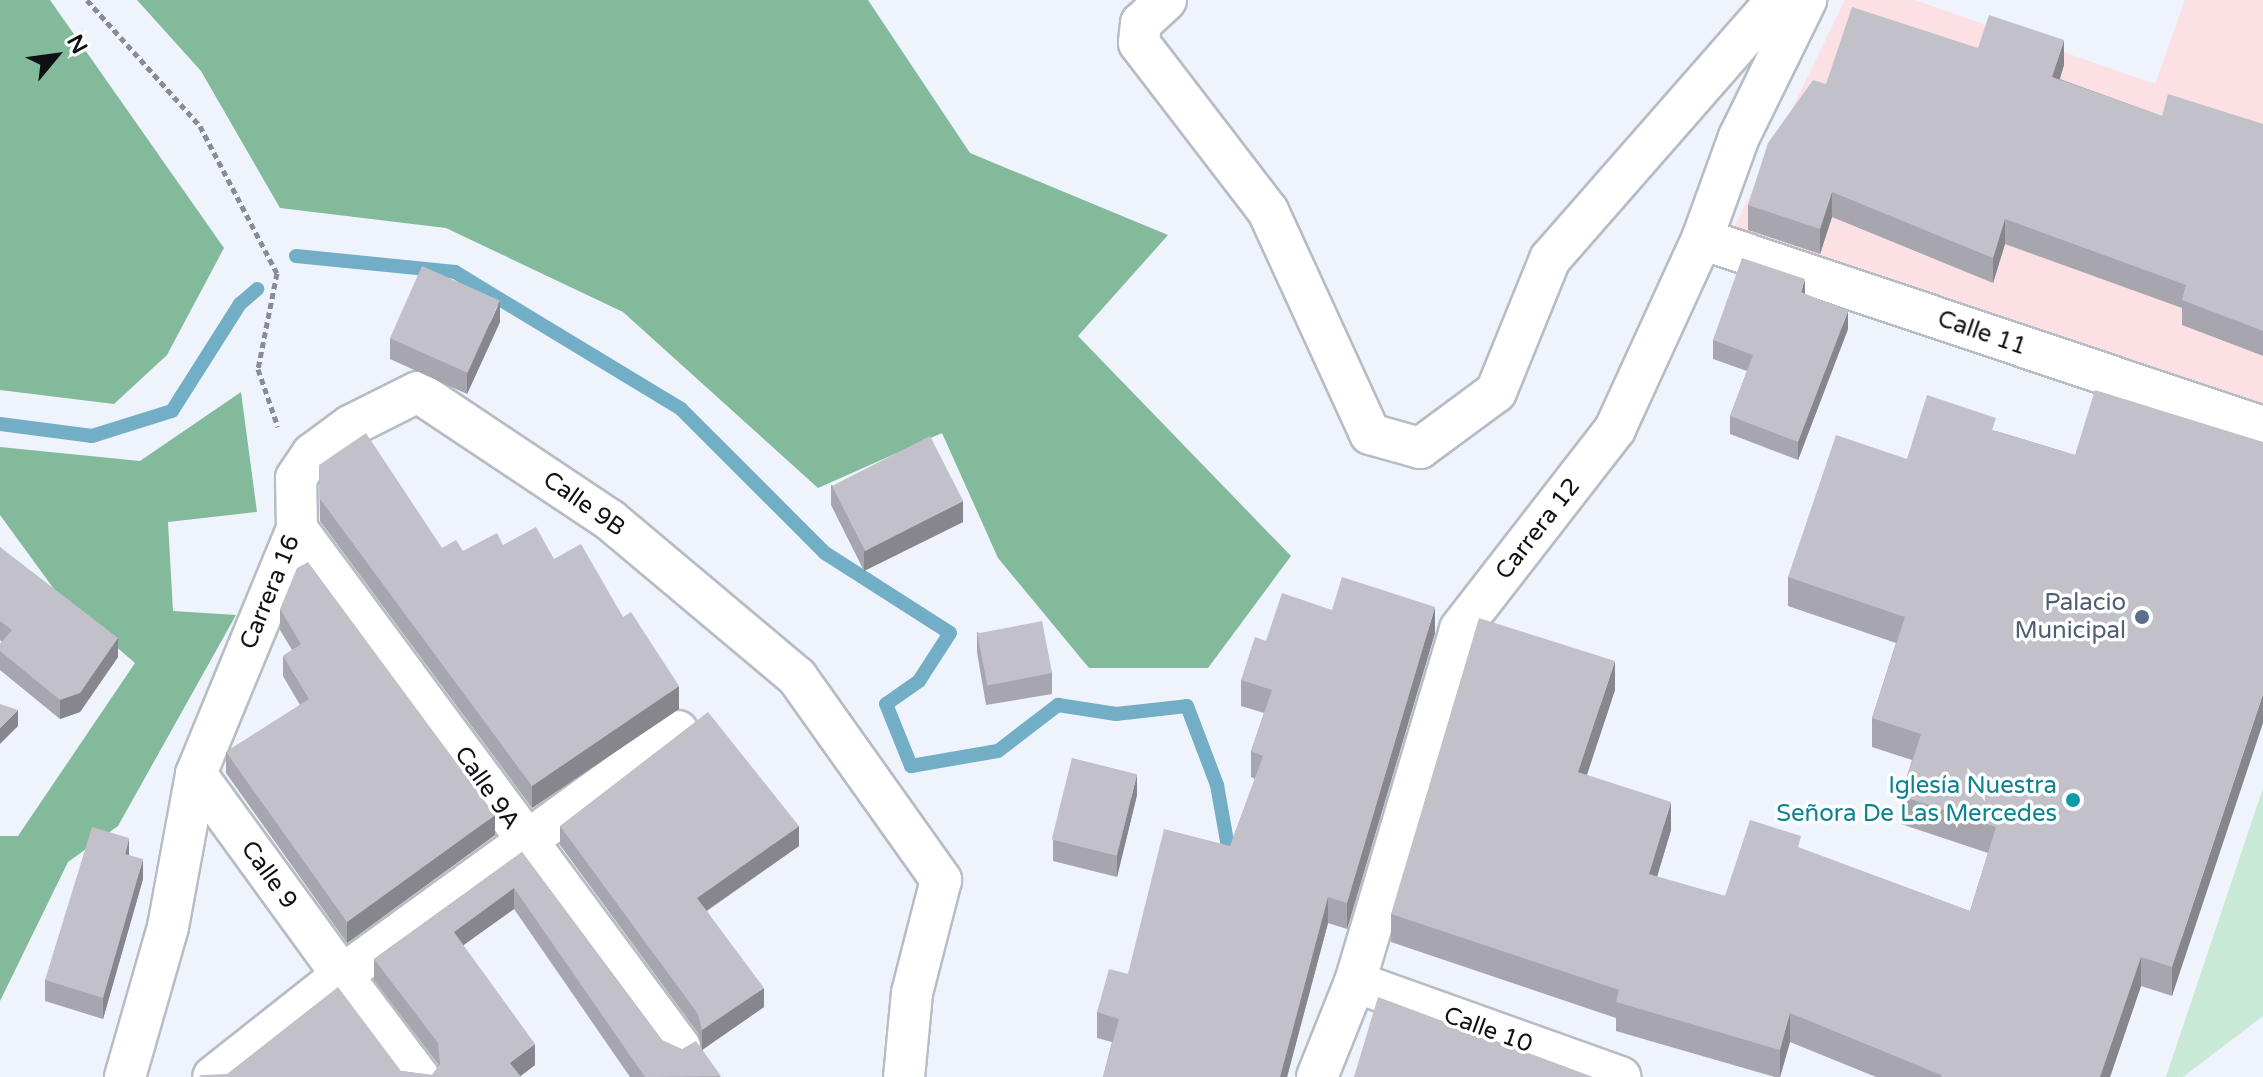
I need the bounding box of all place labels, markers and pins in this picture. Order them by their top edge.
place label: Palacio Municipal [2015,589,2126,645]
marker: Palacio Municipal [2133,608,2151,626]
place label: Iglesía Nuestra Señora De Las Mercedes [1776,772,2057,828]
marker: Iglesía Nuestra Señora De Las Mercedes [2064,791,2082,809]

